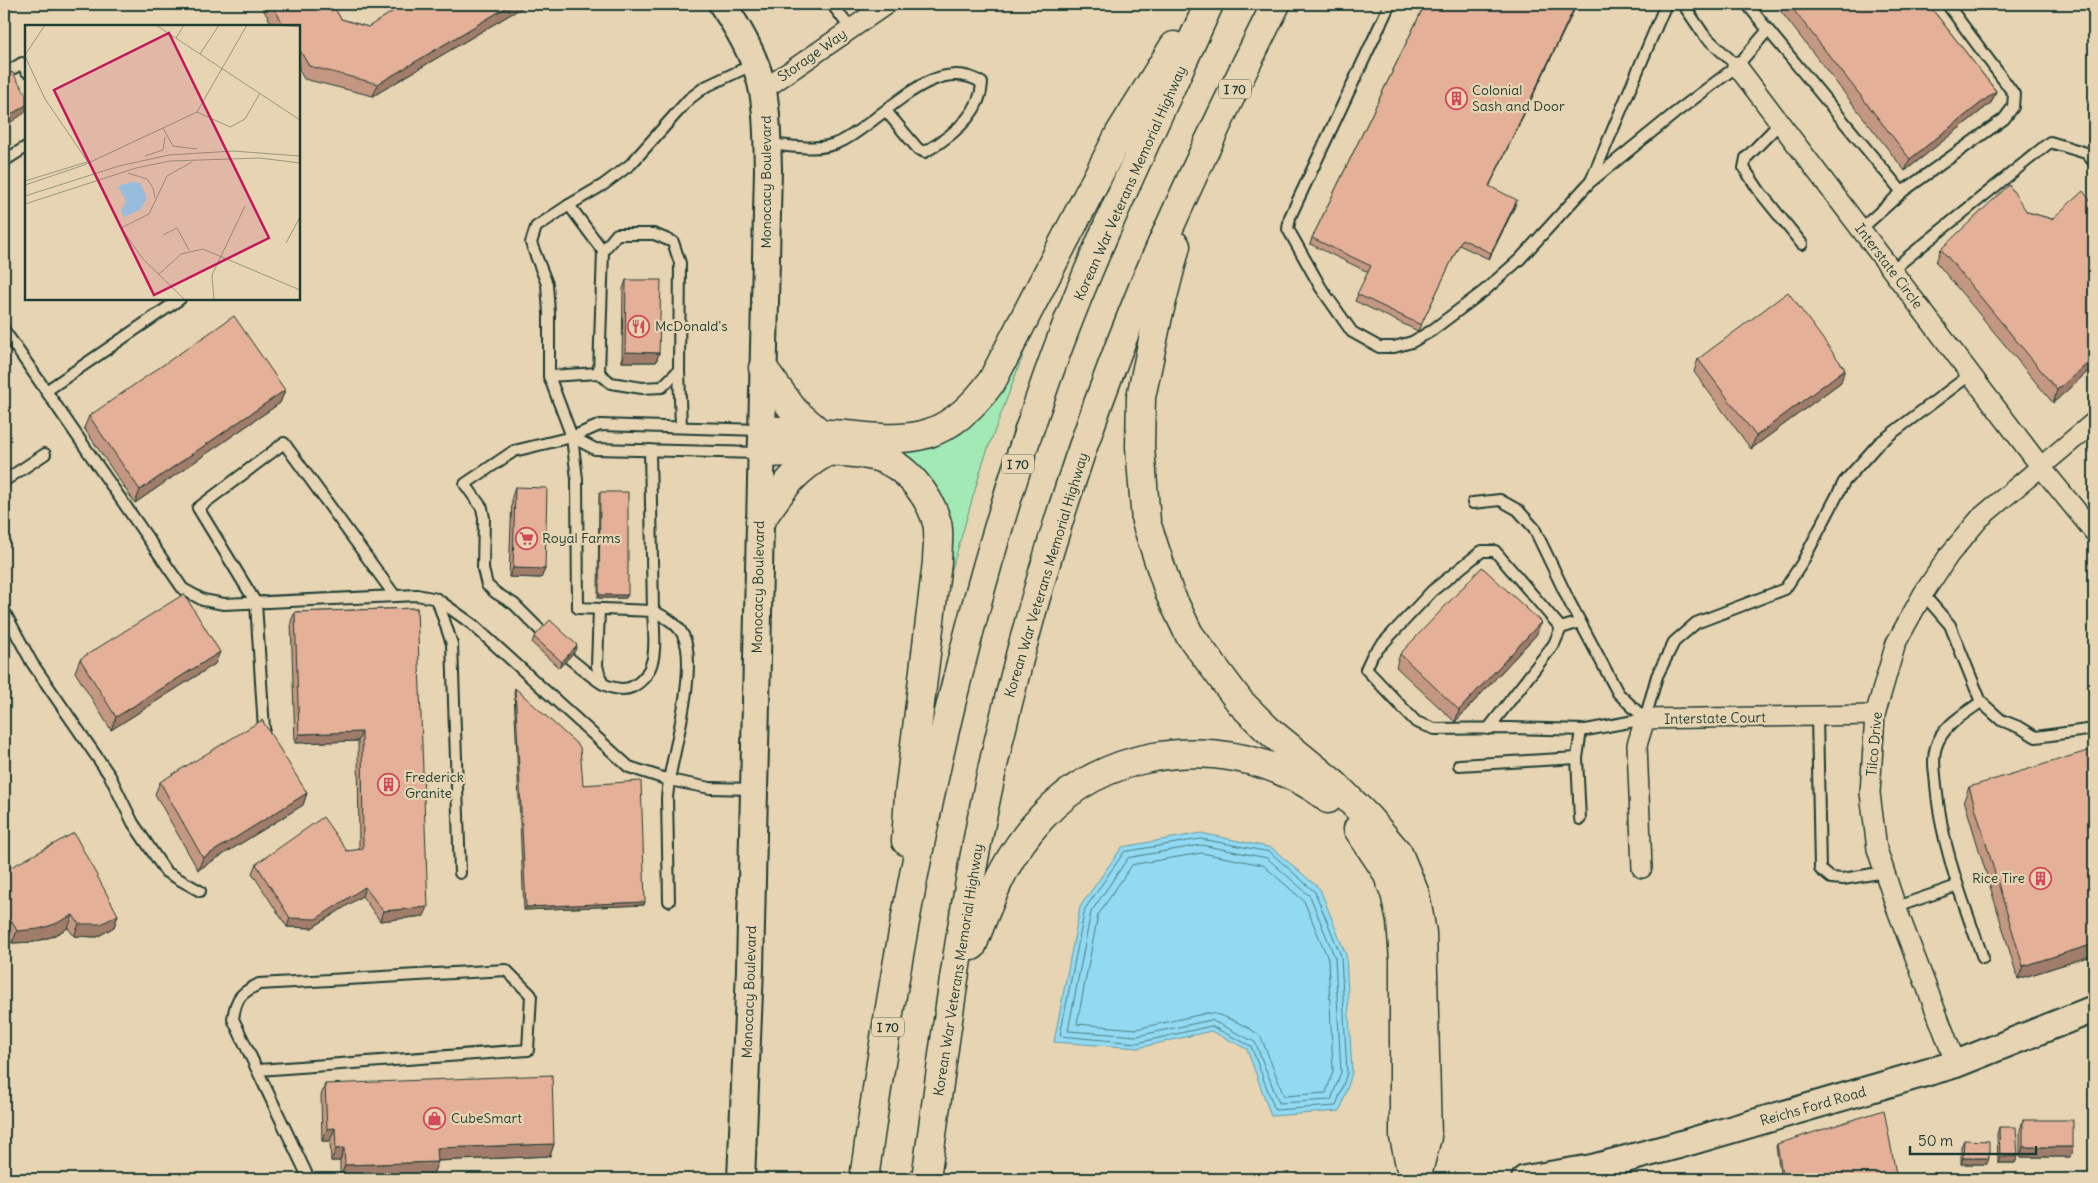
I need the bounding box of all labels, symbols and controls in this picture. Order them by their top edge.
inset map [25,25,300,300]
street label: Storage Way [774,25,850,85]
street label: Korean War Veterans Memorial Highway [1070,63,1190,303]
road number: I 70 [1219,80,1251,98]
place label: Colonial Sash and Door [1472,81,1565,115]
building icon: Colonial Sash and Door [1444,86,1468,110]
street label: Monocacy Boulevard [757,116,775,248]
street label: Interstate Circle [1851,220,1927,312]
restaurant icon: McDonald's [627,314,651,338]
place label: McDonald's [655,317,728,335]
street label: Korean War Veterans Memorial Highway [1000,450,1092,700]
road number: I 70 [1002,454,1034,474]
street label: Monocacy Boulevard [748,520,768,654]
supermarket icon: Royal Farms [514,526,538,550]
place label: Royal Farms [542,529,621,547]
street label: Interstate Court [1664,708,1766,728]
street label: Tilco Drive [1862,711,1886,777]
place label: Frederick Granite [405,768,464,802]
building icon: Frederick Granite [377,773,401,797]
street label: Korean War Veterans Memorial Highway [929,843,987,1097]
building icon: Rice Tire [2029,866,2053,890]
place label: Rice Tire [1972,869,2025,887]
street label: Monocacy Boulevard [738,925,760,1059]
road number: I 70 [872,1018,904,1036]
street label: Reichs Ford Road [1758,1082,1868,1130]
shop icon: CubeSmart [423,1106,447,1130]
place label: CubeSmart [451,1109,522,1127]
scale bar [1910,1123,2037,1155]
text: 50 m [1918,1131,1953,1150]

